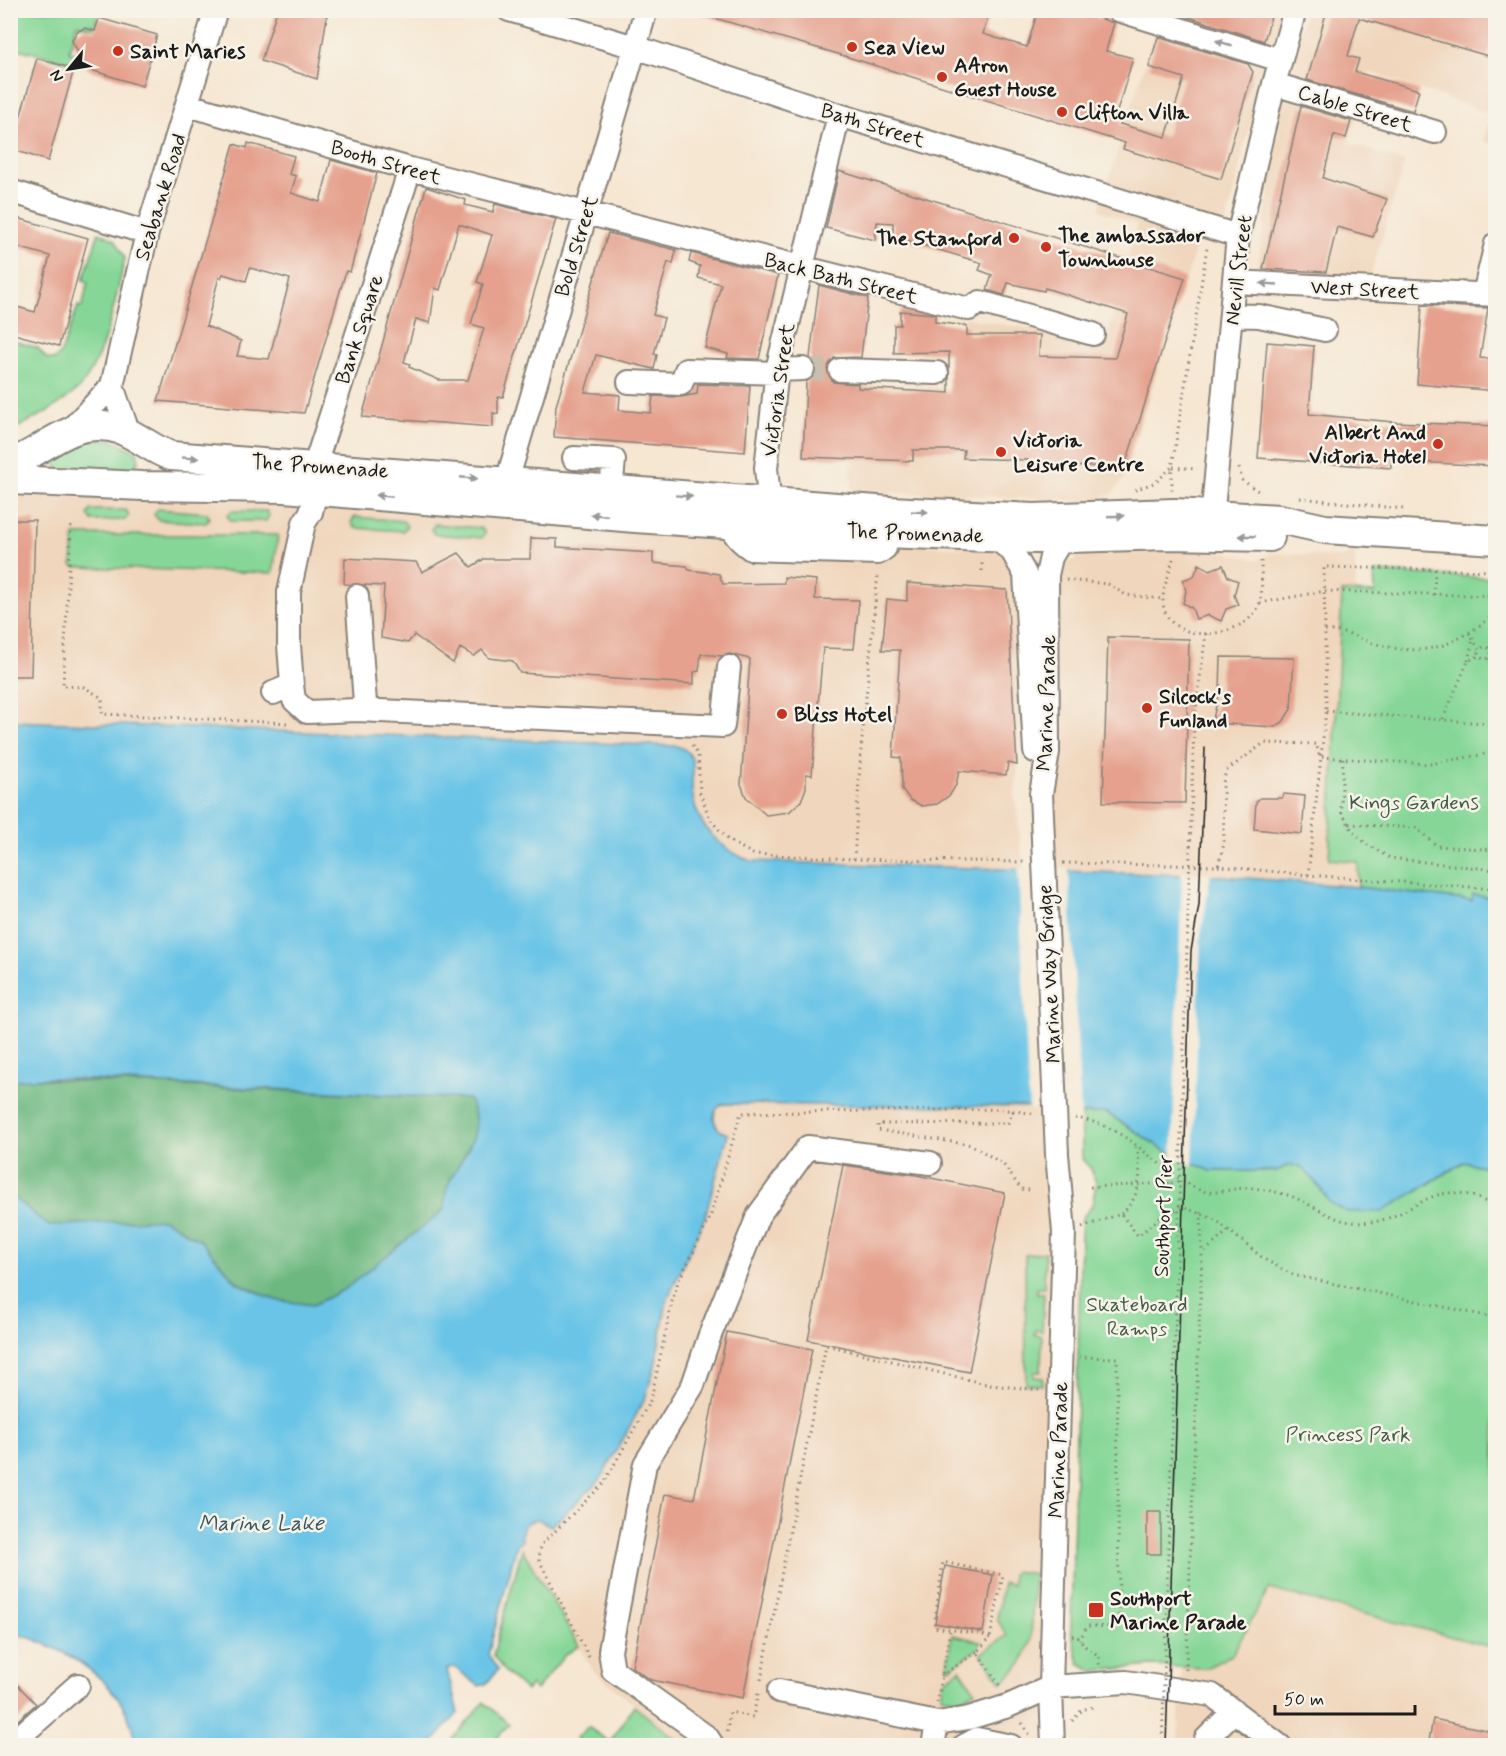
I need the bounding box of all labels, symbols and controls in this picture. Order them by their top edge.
place label: Sea View [864,34,945,62]
place label: Saint Maries [130,38,246,66]
one-way arrow [1215,38,1233,47]
north arrow [39,39,99,99]
marker: Sea View [845,40,859,54]
marker: Saint Maries [111,44,125,58]
place label: AAron Guest House [954,52,1057,104]
text: N [46,66,69,86]
marker: AAron Guest House [935,70,949,84]
street label: Cable Street [1294,78,1416,140]
street label: Bath Street [817,97,929,155]
place label: Clifton Villa [1074,99,1190,127]
marker: Clifton Villa [1055,105,1069,119]
street label: Seabank Road [128,130,194,264]
street label: Booth Street [327,134,445,192]
street label: Bold Street [548,192,606,300]
street label: Nevill Street [1218,213,1260,327]
place label: The ambassador Townhouse [1058,222,1206,274]
place label: The Stamford [876,225,1002,255]
marker: The Stamford [1007,231,1021,245]
marker: The ambassador Townhouse [1039,240,1053,254]
street label: Back Bath Street [761,246,921,312]
street label: Bank Square [329,271,391,388]
street label: West Street [1310,273,1421,307]
one-way arrow [1260,280,1279,289]
street label: Victoria Street [756,321,802,459]
place label: Albert And Victoria Hotel [1309,419,1426,471]
place label: Victoria Leisure Centre [1013,427,1145,479]
marker: Albert And Victoria Hotel [1431,437,1445,451]
marker: Victoria Leisure Centre [994,445,1008,459]
street label: The Promenade [250,448,390,486]
one-way arrow [181,453,200,462]
one-way arrow [459,473,478,483]
one-way arrow [375,491,394,501]
one-way arrow [674,492,693,501]
one-way arrow [911,508,930,517]
one-way arrow [590,510,609,520]
one-way arrow [1106,511,1125,520]
street label: The Promenade [846,518,984,550]
one-way arrow [1237,532,1256,541]
street label: Marine Parade [1031,634,1063,772]
place label: Silcock's Funland [1159,683,1232,735]
place label: Bliss Hotel [794,701,892,729]
marker: Silcock's Funland [1140,701,1154,715]
marker: Bliss Hotel [775,707,789,721]
park label: Kings Gardens [1349,789,1479,818]
street label: Marine Way Bridge [1031,884,1070,1064]
street label: Southport Pier [1148,1154,1180,1278]
park label: Skateboard Ramps [1086,1291,1188,1343]
street label: Marine Parade [1043,1381,1075,1519]
park label: Princess Park [1286,1421,1410,1449]
water label: Marine Lake [198,1510,325,1538]
place label: Southport Marine Parade [1110,1585,1247,1637]
marker: Southport Marine Parade [1087,1601,1105,1619]
scale bar [1275,1678,1414,1716]
text: 50 m [1284,1688,1324,1712]

